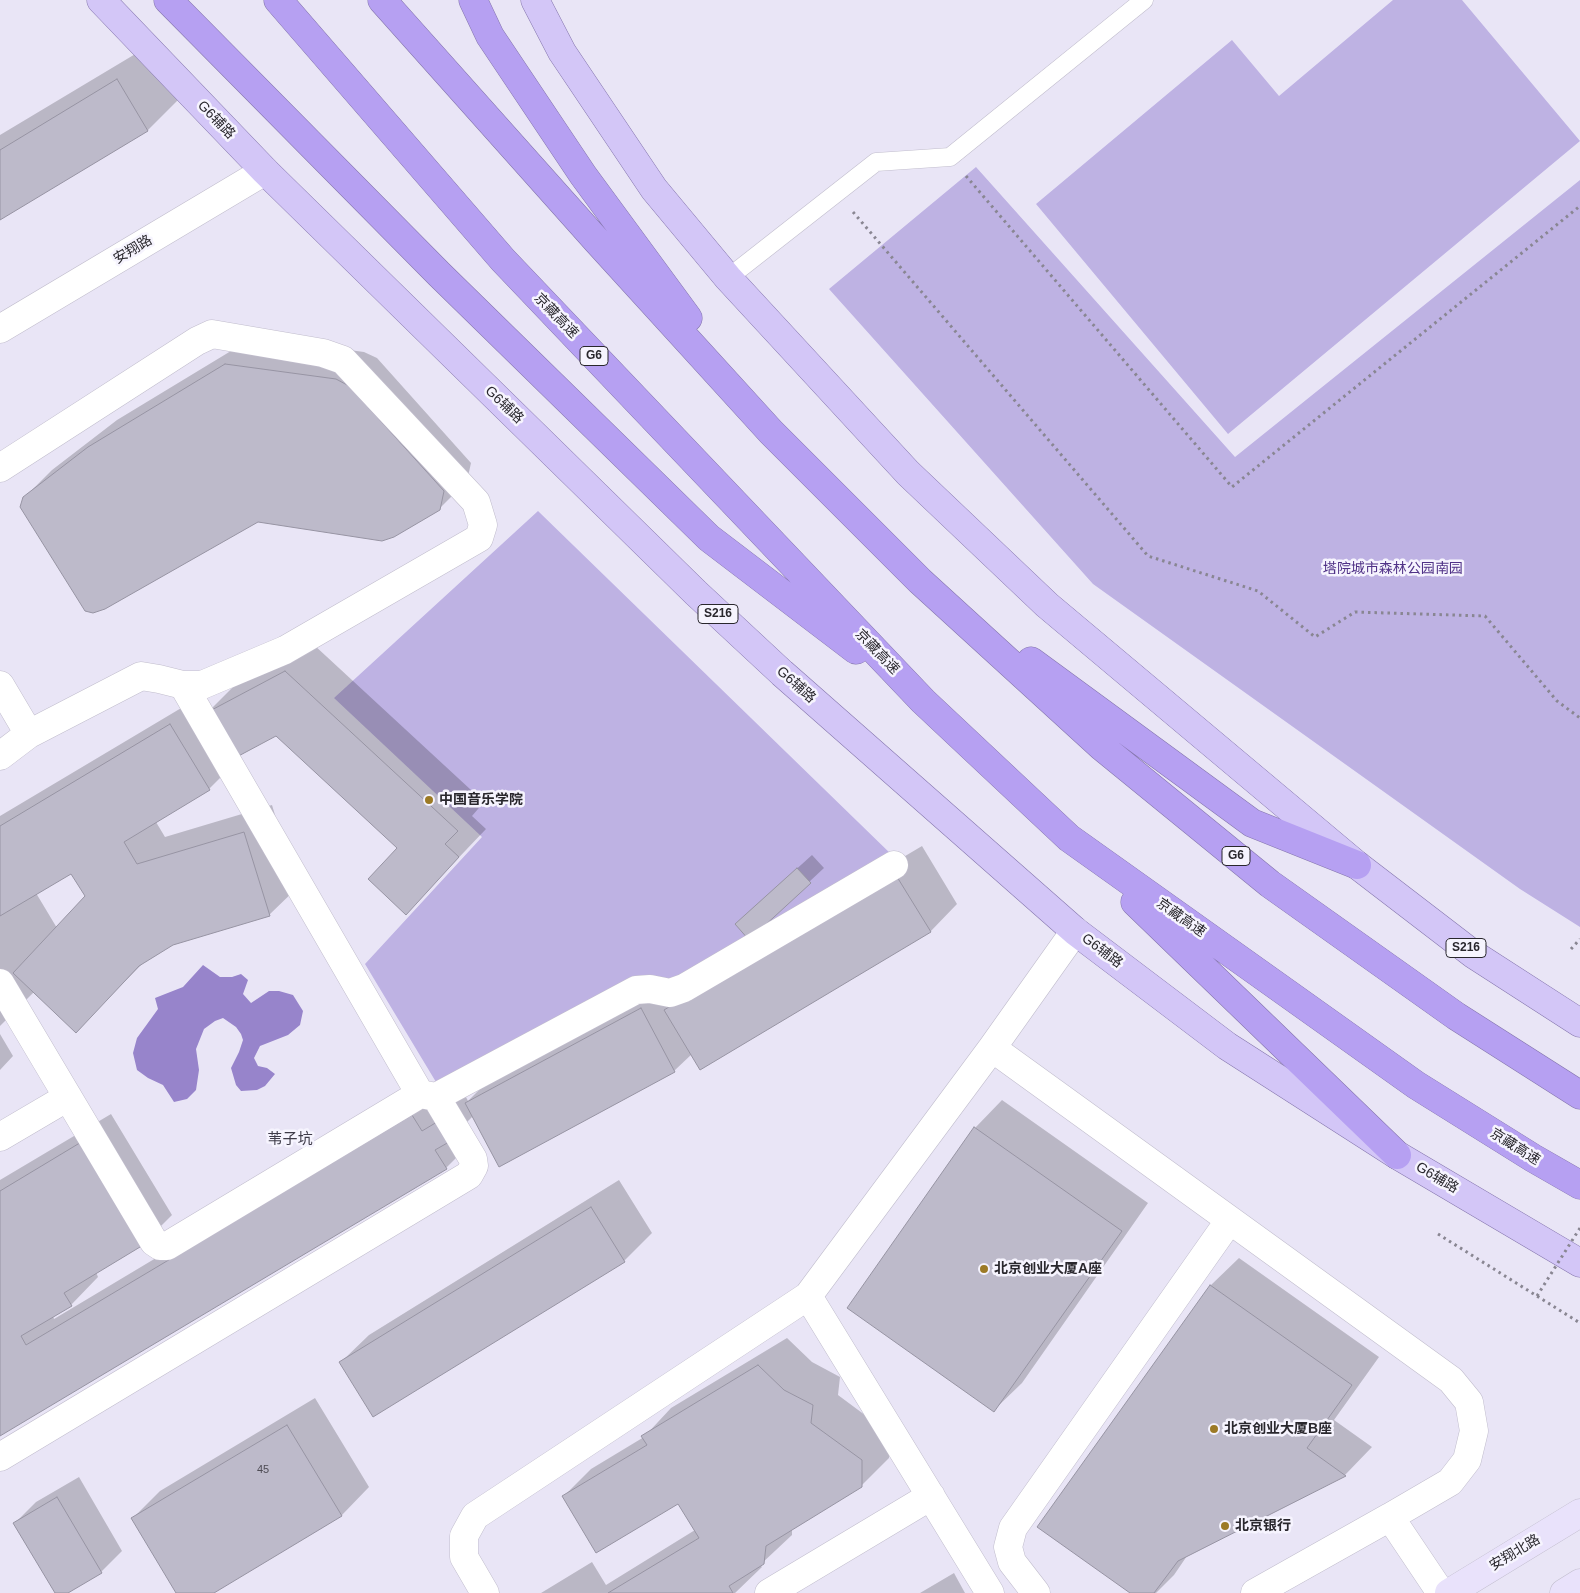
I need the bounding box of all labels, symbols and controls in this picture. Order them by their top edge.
street label: G6辅路 [194,97,238,143]
street label: 安翔路 [111,232,155,268]
street label: 京藏高速 [531,290,581,342]
road number: G6 [580,346,608,366]
street label: G6辅路 [481,383,527,427]
park label: 塔院城市森林公园南园 [1323,561,1463,577]
road number: S216 [698,604,738,624]
street label: 京藏高速 [852,626,902,678]
street label: G6辅路 [773,663,819,707]
place label: 中国音乐学院 [439,792,523,808]
marker: 中国音乐学院 [423,794,435,806]
road number: G6 [1222,846,1250,866]
street label: 京藏高速 [1153,895,1209,941]
street label: G6辅路 [1078,930,1126,972]
road number: S216 [1446,938,1486,958]
street label: 京藏高速 [1487,1125,1543,1169]
district label: 苇子坑 [268,1131,312,1149]
street label: G6辅路 [1413,1159,1461,1197]
place label: 北京创业大厦A座 [994,1261,1102,1277]
marker: 北京创业大厦A座 [978,1263,990,1275]
place label: 北京创业大厦B座 [1224,1421,1332,1437]
marker: 北京创业大厦B座 [1208,1423,1220,1435]
house number: 45 [257,1463,269,1477]
place label: 北京银行 [1235,1518,1291,1534]
marker: 北京银行 [1219,1520,1231,1532]
street label: 安翔北路 [1487,1531,1543,1575]

